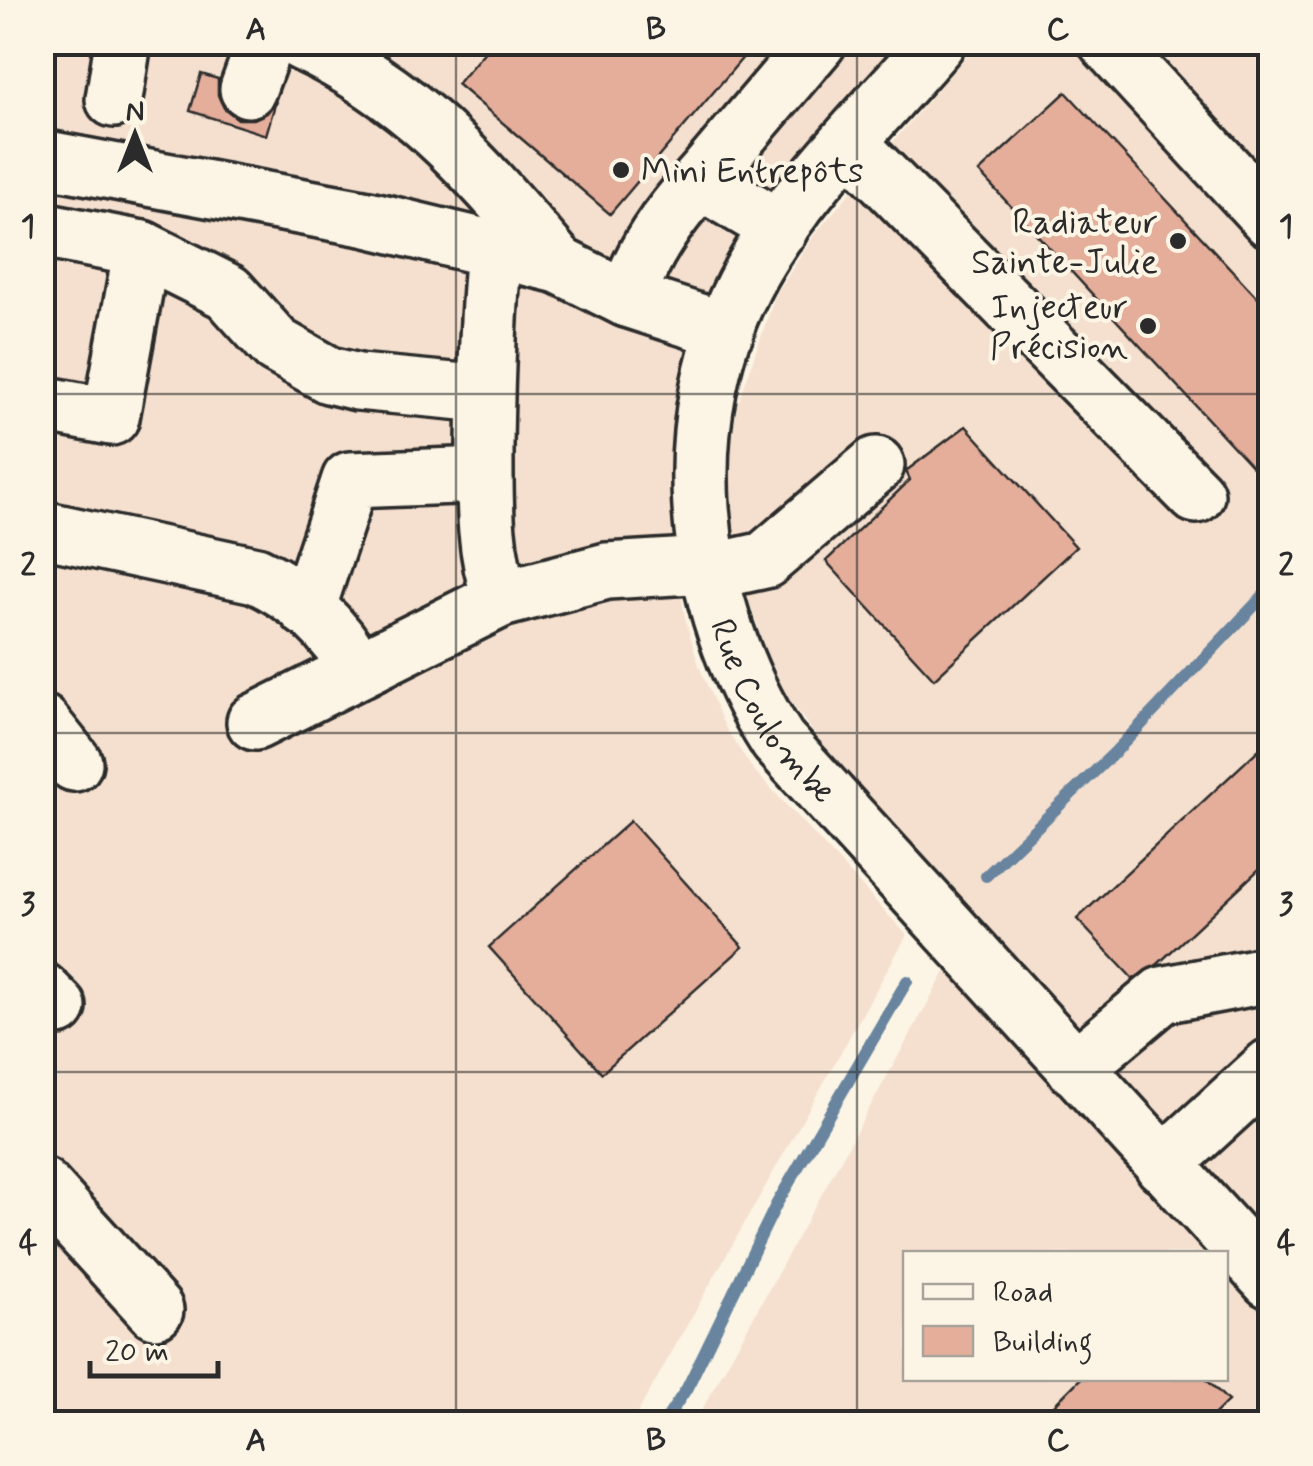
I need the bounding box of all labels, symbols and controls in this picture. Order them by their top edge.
text: A [246,9,266,51]
text: B [646,9,666,51]
text: C [1047,9,1070,51]
north arrow [85,85,185,185]
text: N [126,94,144,131]
place label: Mini Entrepôts [641,149,864,195]
marker: Mini Entrepôts [610,159,632,181]
place label: Radiateur Sainte-Julie [971,200,1158,286]
text: 1 [21,206,35,248]
text: 1 [1279,206,1293,248]
marker: Radiateur Sainte-Julie [1167,230,1189,252]
place label: Injecteur Précision [990,285,1128,371]
marker: Injecteur Précision [1137,315,1159,337]
text: 2 [20,545,36,587]
text: 2 [1278,545,1294,587]
street label: Rue Coulombe [698,613,845,814]
text: 3 [21,884,36,926]
text: 3 [1279,884,1294,926]
text: 4 [19,1223,38,1265]
text: 4 [1277,1223,1296,1265]
legend [903,1251,1228,1381]
text: Road [993,1273,1053,1312]
scale bar [90,1316,218,1378]
text: Building [993,1323,1092,1365]
text: 20 m [105,1333,169,1372]
text: A [246,1420,266,1462]
text: B [646,1420,666,1462]
text: C [1047,1420,1070,1462]

